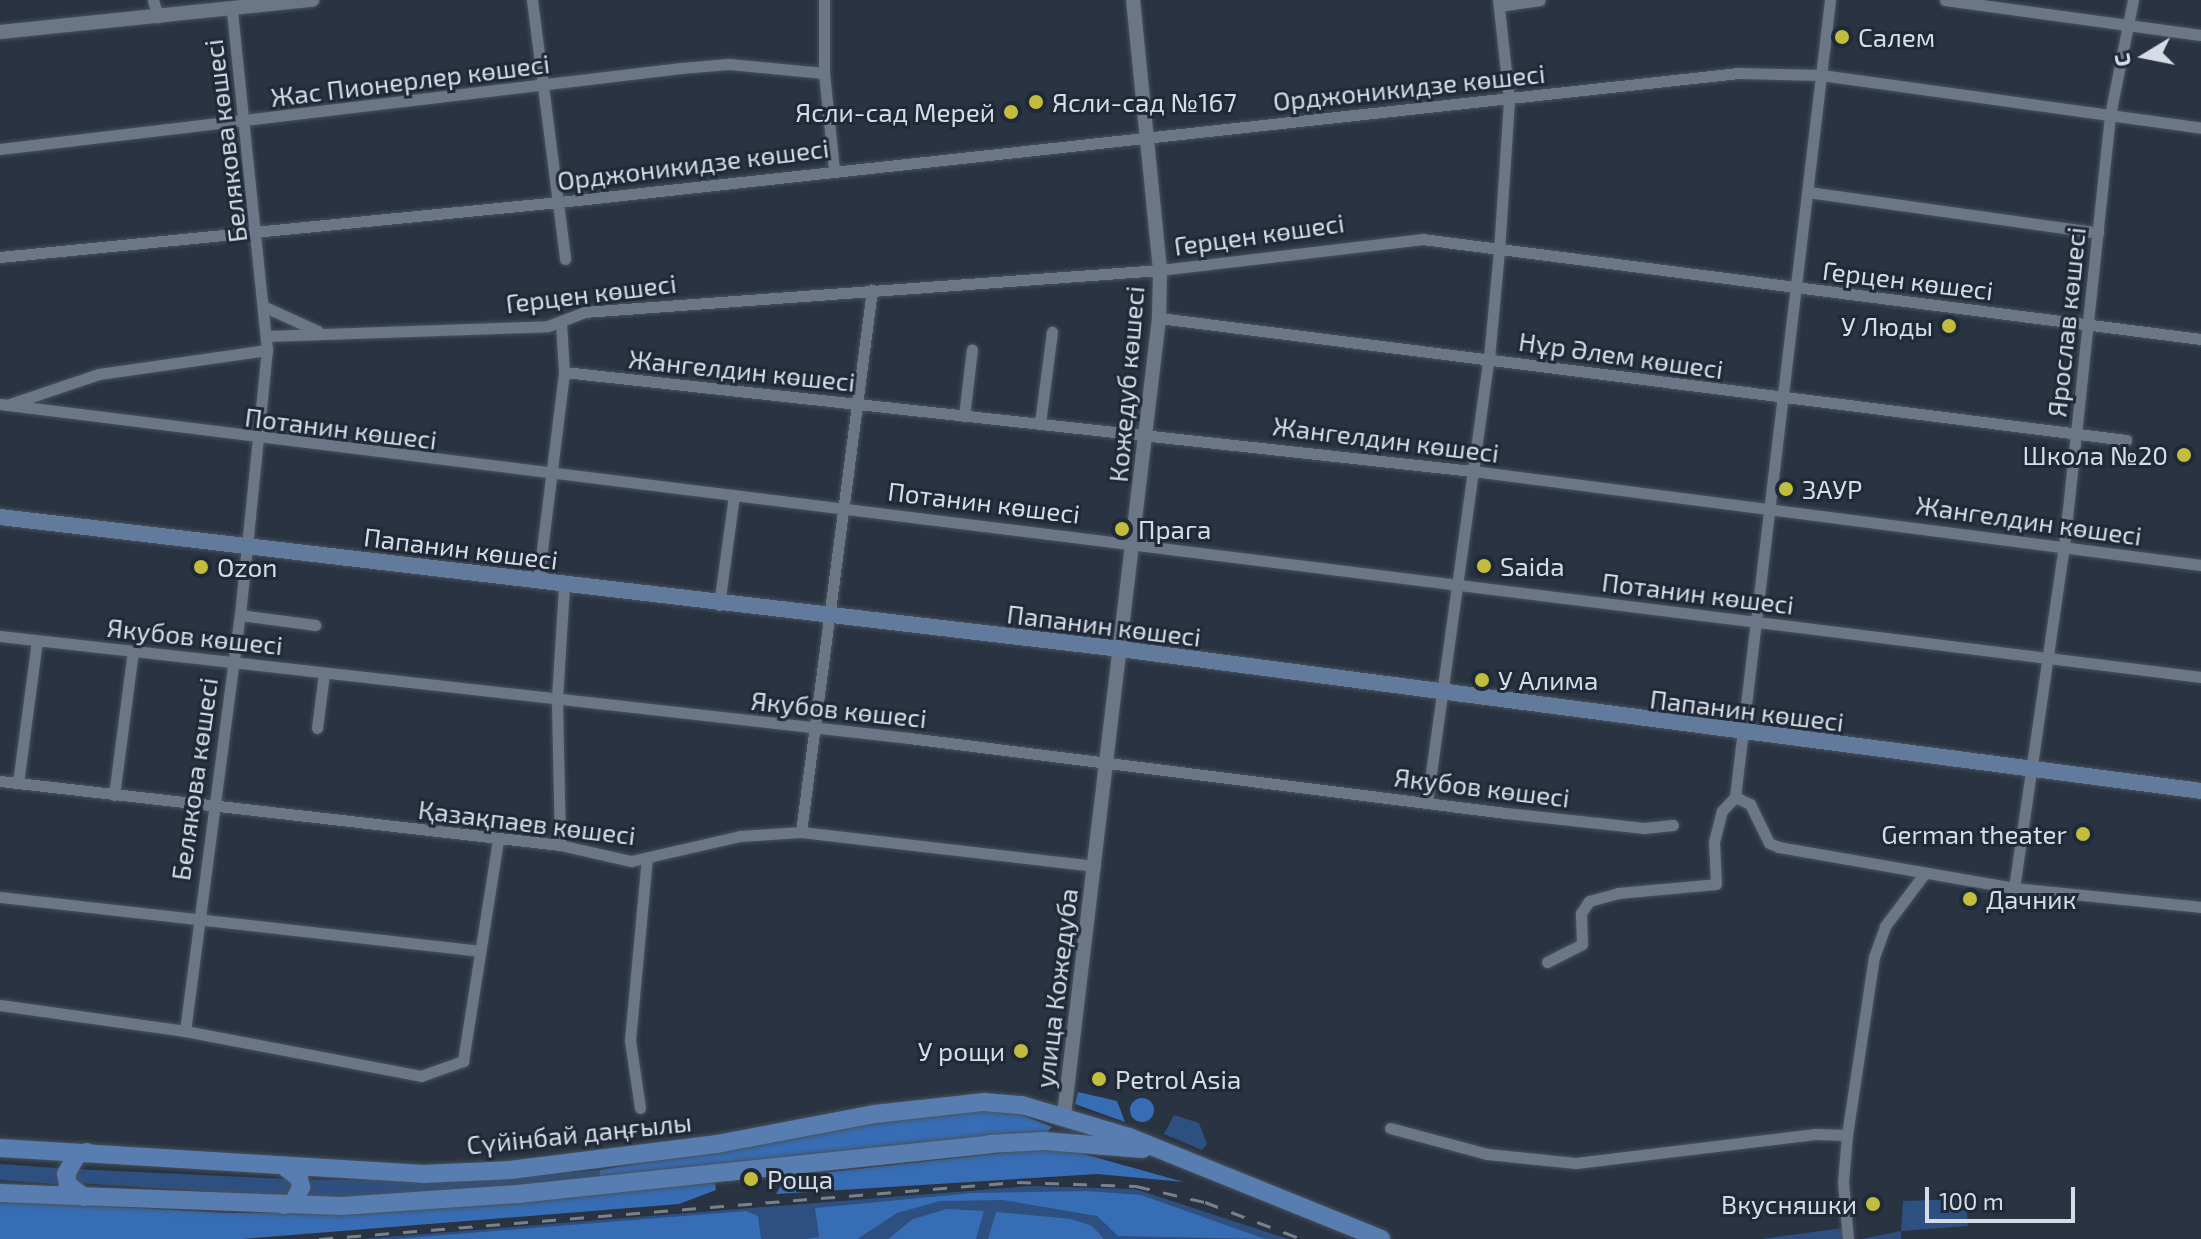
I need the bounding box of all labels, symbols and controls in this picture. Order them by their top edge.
north arrow [2105,16,2185,96]
place label: Салем [1858,21,1935,53]
marker: Салем [1833,28,1851,46]
street label: Белякова көшесі [197,38,253,244]
street label: Жас Пионерлер көшесі [269,47,551,113]
text: С [2107,52,2135,69]
street label: Орджоникидзе көшесі [1271,57,1547,117]
place label: Ясли-сад №167 [1052,86,1237,118]
marker: Ясли-сад №167 [1027,93,1045,111]
place label: Ясли-сад Мерей [795,96,995,128]
marker: Ясли-сад Мерей [1002,103,1020,121]
street label: Орджоникидзе көшесі [555,132,831,196]
street label: Герцен көшесі [1172,207,1346,261]
street label: Ярослав көшесі [2041,225,2091,419]
street label: Герцен көшесі [1821,254,1995,306]
street label: Герцен көшесі [504,267,678,319]
street label: Кожедуб көшесі [1102,285,1150,483]
place label: У Люды [1841,310,1933,342]
marker: У Люды [1940,317,1958,335]
street label: Нұр Әлем көшесі [1517,325,1725,385]
street label: Жангелдин көшесі [627,343,857,397]
street label: Потанин көшесі [243,401,439,455]
street label: Жангелдин көшесі [1271,410,1501,468]
place label: Школа №20 [2023,439,2168,471]
marker: Школа №20 [2175,446,2193,464]
place label: ЗАУР [1802,473,1862,505]
street label: Потанин көшесі [886,475,1082,529]
marker: ЗАУР [1777,480,1795,498]
street label: Жангелдин көшесі [1914,489,2144,551]
place label: Прага [1138,513,1211,545]
marker: Прага [1113,520,1131,538]
street label: Папанин көшесі [362,521,560,575]
place label: Saida [1500,550,1564,582]
place label: Ozon [217,551,277,583]
marker: Saida [1475,557,1493,575]
marker: Ozon [192,558,210,576]
street label: Потанин көшесі [1600,566,1796,620]
street label: Папанин көшесі [1005,598,1203,652]
street label: Якубов көшесі [106,611,284,661]
place label: У Алима [1498,664,1598,696]
marker: У Алима [1473,671,1491,689]
street label: Белякова көшесі [164,676,224,882]
street label: Папанин көшесі [1648,683,1846,737]
street label: Якубов көшесі [750,684,928,734]
street label: Якубов көшесі [1392,761,1572,813]
street label: Қазақпаев көшесі [416,793,638,851]
place label: German theater [1881,818,2067,850]
marker: German theater [2074,825,2092,843]
place label: Дачник [1986,883,2077,915]
street label: улица Кожедуба [1028,886,1084,1090]
marker: Дачник [1961,890,1979,908]
place label: У рощи [918,1035,1005,1067]
marker: У рощи [1012,1042,1030,1060]
place label: Petrol Asia [1115,1063,1243,1095]
marker: Petrol Asia [1090,1070,1108,1088]
street label: Сүйінбай даңғылы [465,1106,693,1160]
place label: Роща [767,1163,833,1195]
marker: Роща [742,1170,760,1188]
scale bar [1929,1171,2079,1221]
text: 100 m [1939,1186,2004,1215]
place label: Вкусняшки [1721,1188,1857,1220]
marker: Вкусняшки [1864,1195,1882,1213]

